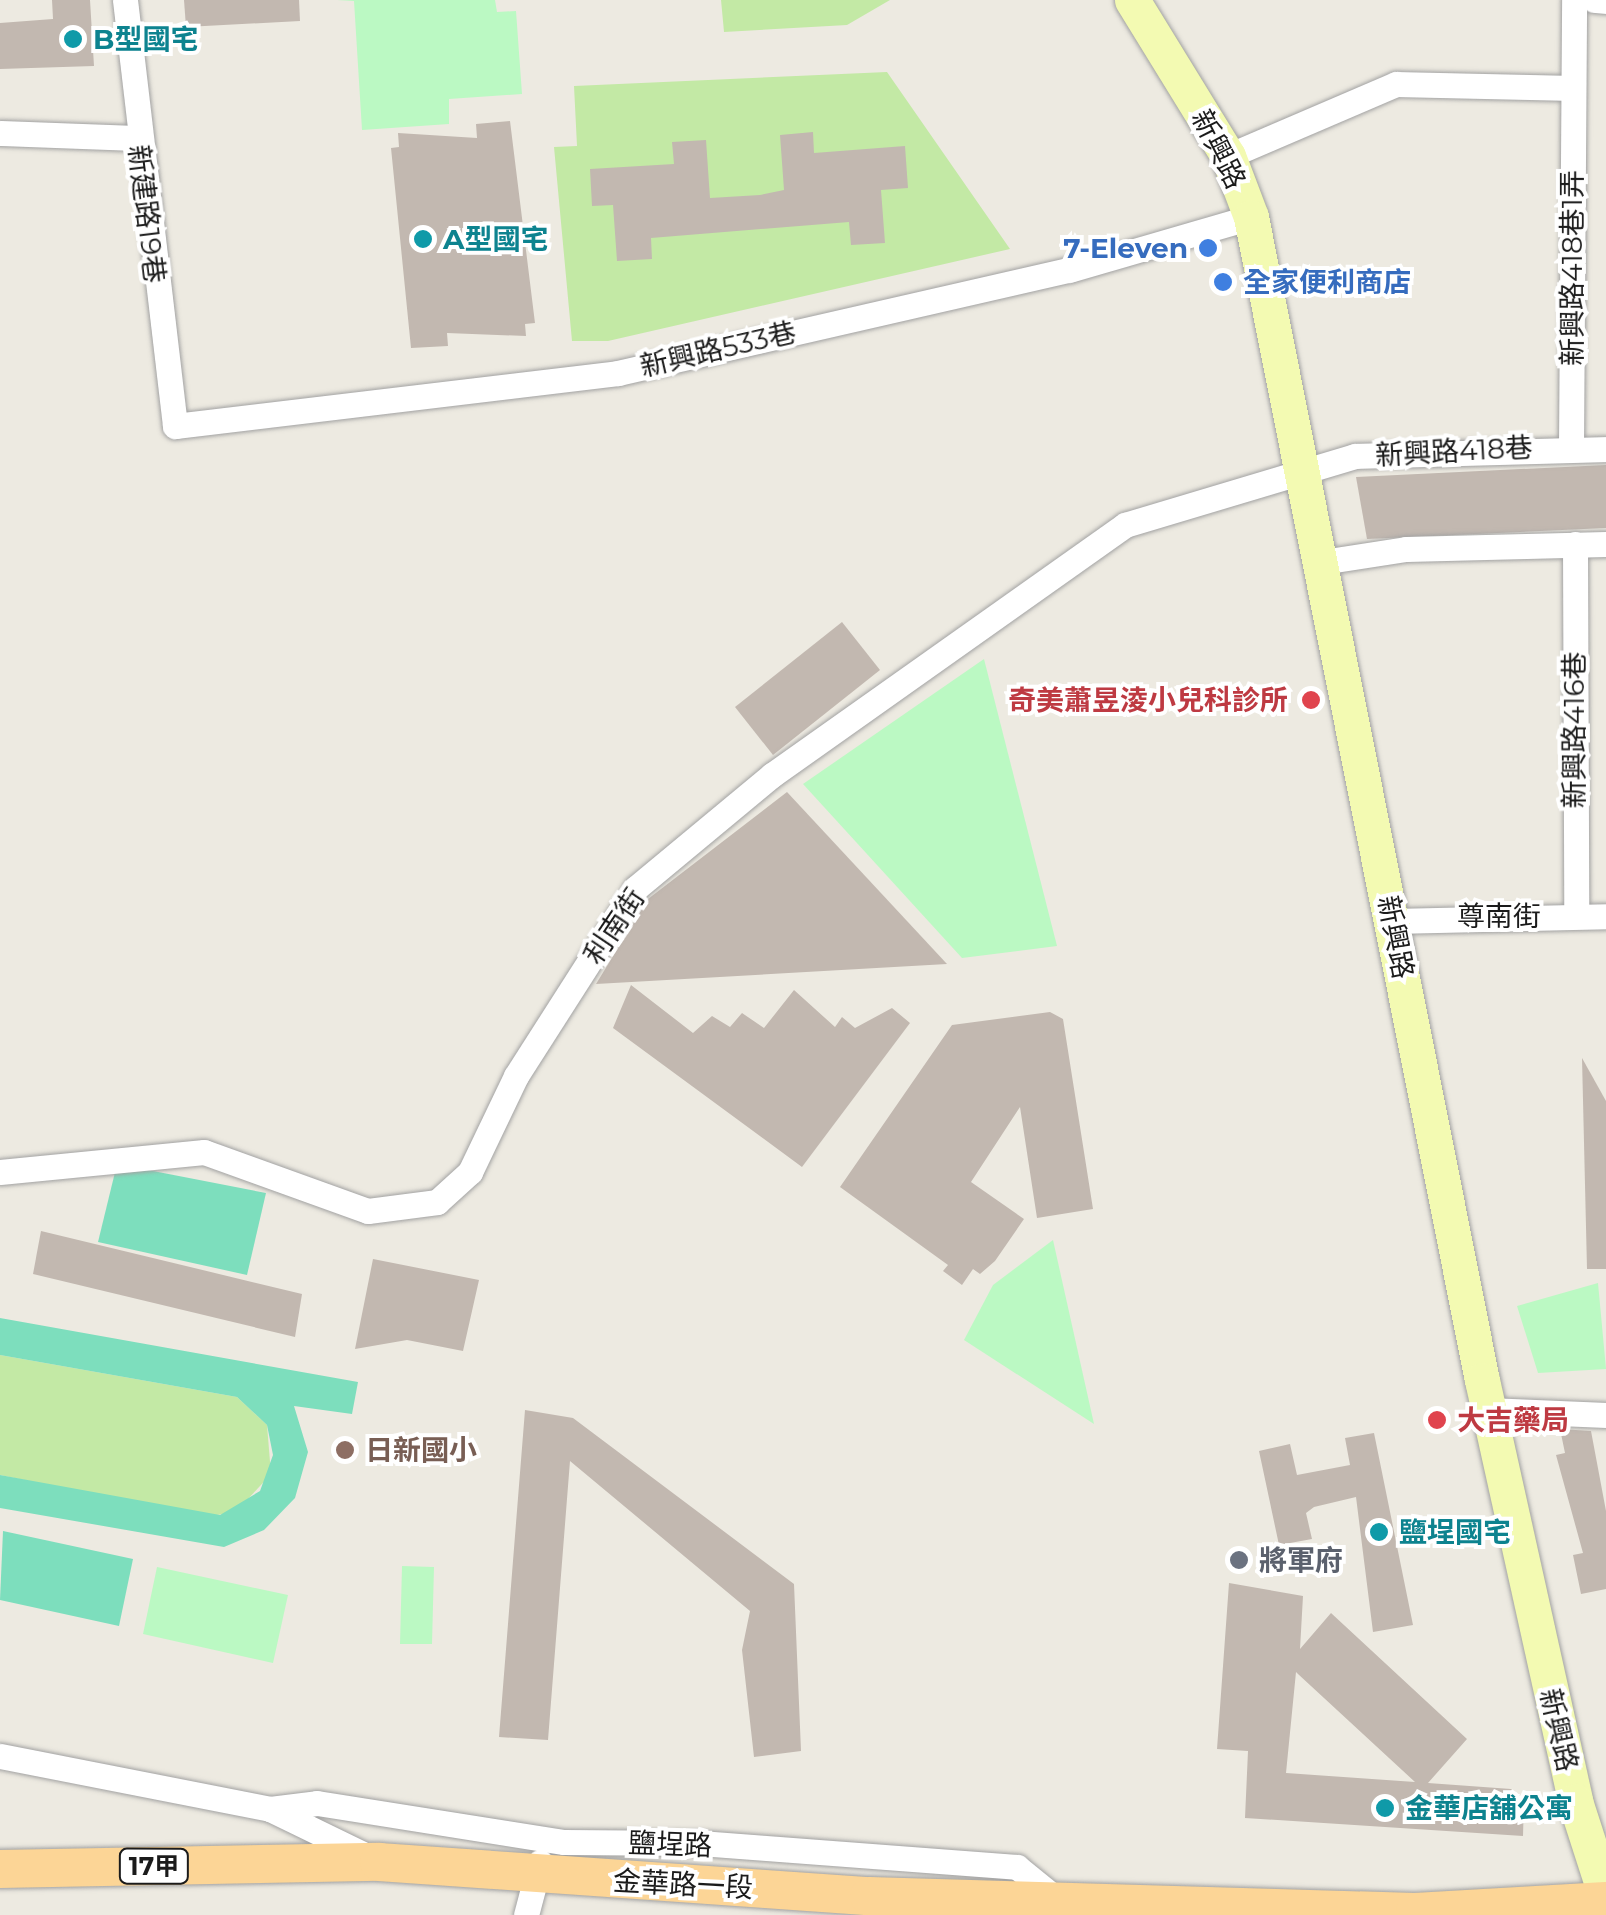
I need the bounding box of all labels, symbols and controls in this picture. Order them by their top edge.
place label: B型國宅 [93,22,198,56]
marker: B型國宅 [62,28,84,50]
street label: 新興路 [1185,104,1253,194]
street label: 新建路19巷 [122,143,172,285]
street label: 新興路418巷1弄 [1555,170,1589,366]
place label: A型國宅 [443,222,548,256]
marker: A型國宅 [412,228,434,250]
place label: 7-Eleven [1063,231,1188,265]
marker: 7-Eleven [1197,237,1219,259]
place label: 全家便利商店 [1243,265,1411,299]
marker: 全家便利商店 [1212,271,1234,293]
street label: 新興路533巷 [637,315,799,383]
street label: 新興路418巷 [1374,430,1534,472]
street label: 新興路416巷 [1557,652,1591,808]
place label: 奇美蕭昱淩小兒科診所 [1008,683,1288,717]
marker: 奇美蕭昱淩小兒科診所 [1298,687,1324,713]
street label: 利南街 [577,882,651,970]
street label: 新興路 [1371,893,1421,981]
street label: 尊南街 [1457,899,1541,933]
place label: 大吉藥局 [1457,1403,1569,1437]
marker: 大吉藥局 [1426,1409,1448,1431]
place label: 日新國小 [365,1433,477,1467]
marker: 日新國小 [334,1439,356,1461]
place label: 鹽埕國宅 [1399,1515,1511,1549]
marker: 鹽埕國宅 [1368,1521,1390,1543]
place label: 將軍府 [1259,1543,1343,1577]
marker: 將軍府 [1228,1549,1250,1571]
street label: 新興路 [1533,1685,1585,1775]
place label: 金華店舖公寓 [1405,1791,1573,1825]
marker: 金華店舖公寓 [1374,1797,1396,1819]
street label: 鹽埕路 [627,1826,713,1862]
road number: 17甲 [116,1846,192,1886]
street label: 金華路一段 [612,1864,754,1904]

